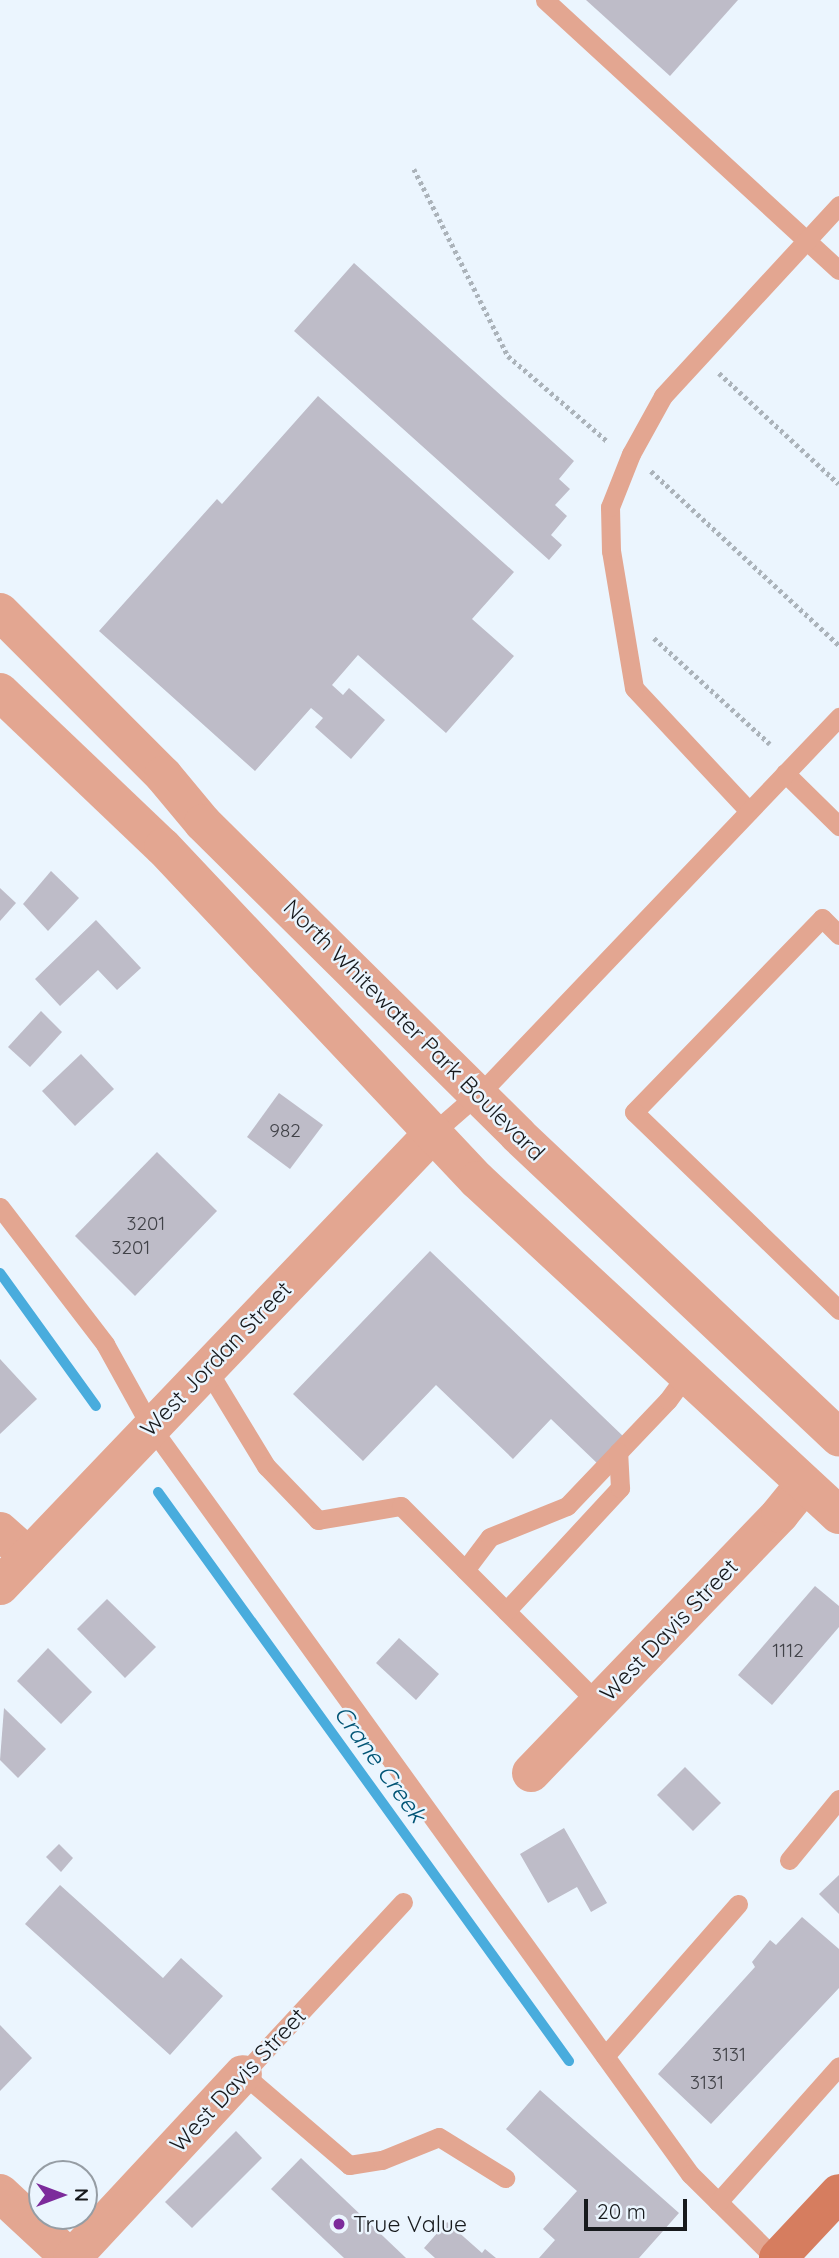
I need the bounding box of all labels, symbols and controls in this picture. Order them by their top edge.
street label: North Whitewater Park Boulevard [278,894,550,1166]
house number: 982 [269,1120,301,1142]
house number: 3201 [127,1213,165,1235]
house number: 3201 [112,1237,150,1259]
street label: West Jordan Street [135,1276,297,1442]
street label: West Davis Street [594,1553,744,1707]
house number: 1112 [772,1640,804,1662]
water label: Crane Creek [328,1700,432,1828]
street label: West Davis Street [164,2002,312,2158]
house number: 3131 [712,2044,746,2066]
house number: 3131 [690,2072,724,2094]
north arrow [28,2160,98,2230]
scale bar [587,2184,690,2228]
text: N [70,2188,94,2202]
text: 20 m [597,2198,646,2224]
place label: True Value [353,2210,467,2238]
marker: True Value [331,2216,347,2232]

